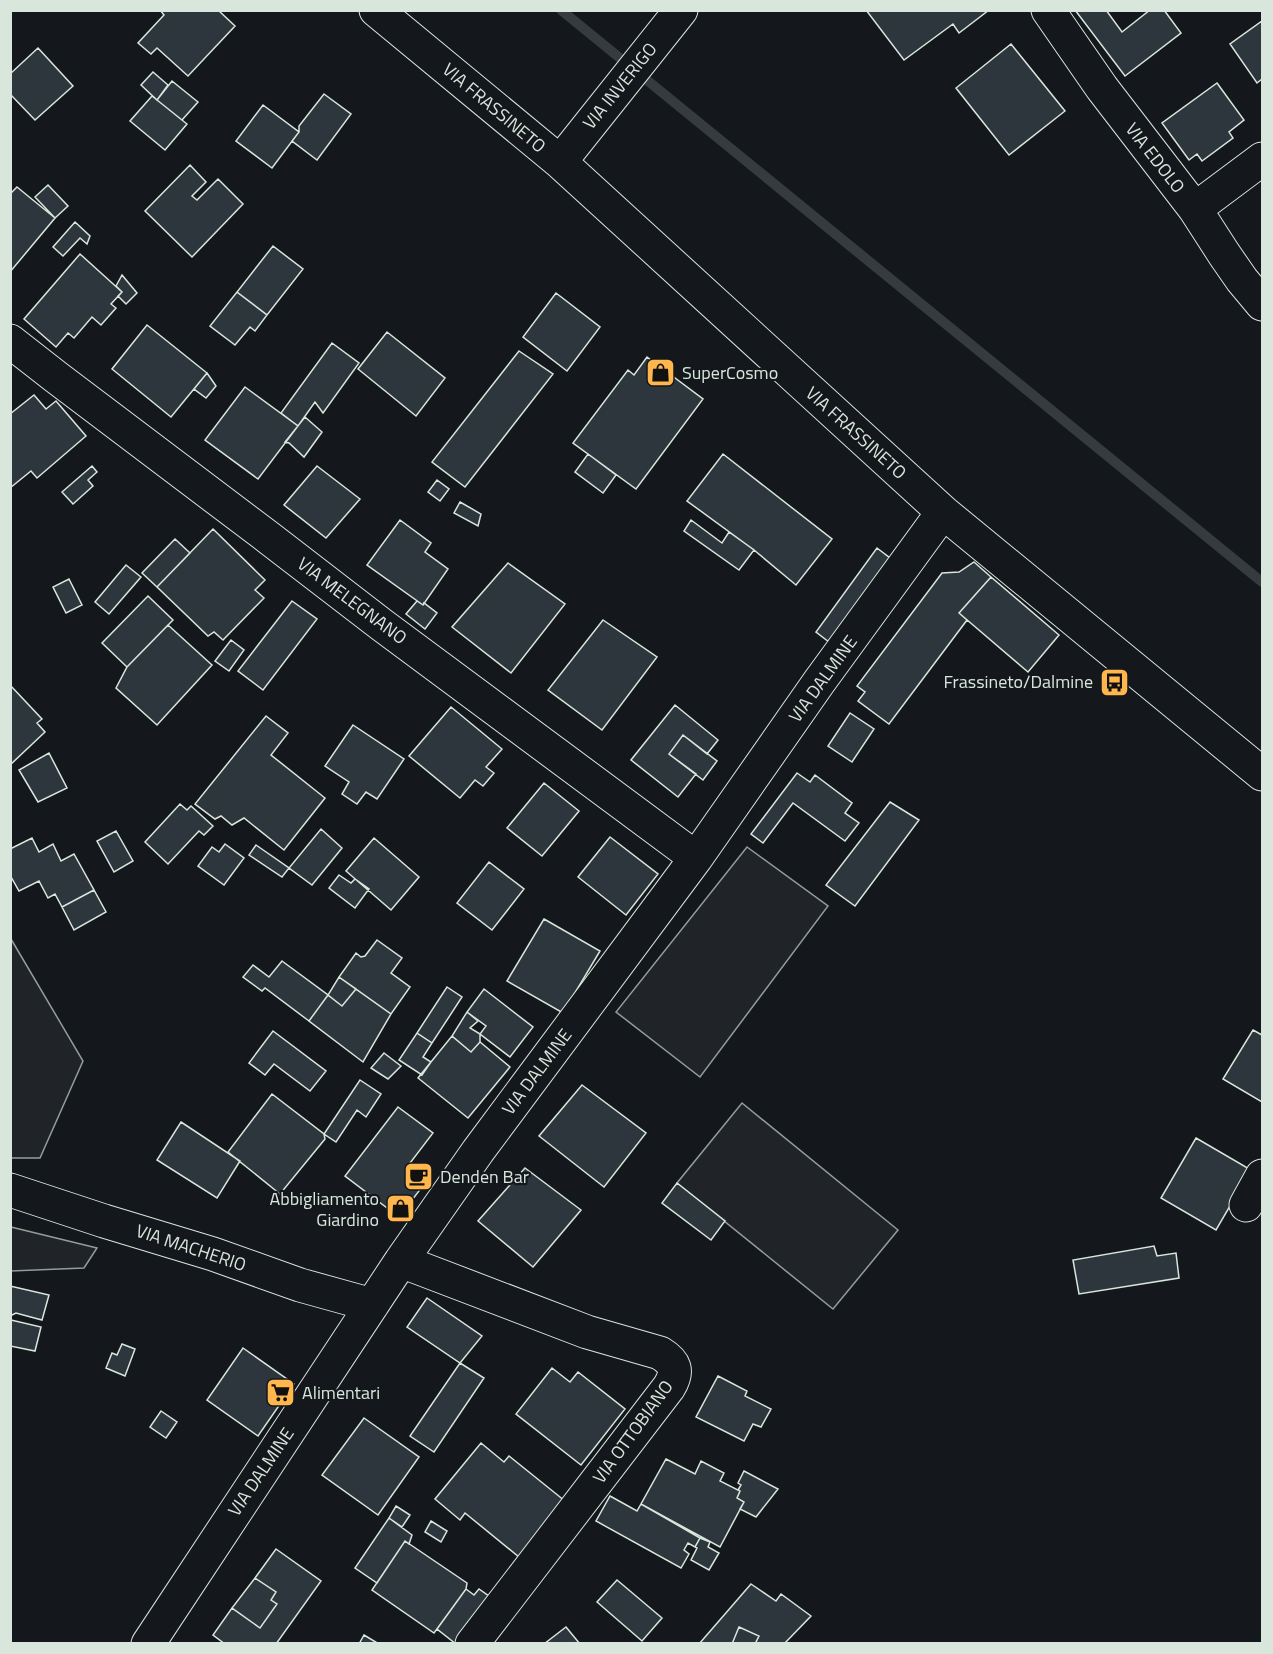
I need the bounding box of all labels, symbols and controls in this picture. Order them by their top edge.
street label: VIA INVERIGO [576,36,663,135]
street label: VIA FRASSINETO [437,56,552,159]
street label: VIA EDOLO [1119,117,1192,199]
shop icon: SuperCosmo [645,357,677,389]
place label: SuperCosmo [682,359,778,386]
street label: VIA FRASSINETO [800,380,913,485]
street label: VIA MELEGNANO [292,550,413,651]
street label: VIA DALMINE [782,629,864,728]
bus stop icon: Frassineto/Dalmine [1098,666,1130,698]
place label: Frassineto/Dalmine [944,668,1093,695]
street label: VIA DALMINE [495,1023,578,1121]
cafe icon: Denden Bar [403,1161,435,1193]
place label: Denden Bar [440,1163,529,1190]
place label: Abbigliamento Giardino [269,1185,379,1233]
shop icon: Abbigliamento Giardino [384,1193,416,1225]
street label: VIA MACHERIO [133,1217,250,1278]
street label: VIA OTTOBIANO [586,1374,679,1489]
supermarket icon: Alimentari [265,1377,297,1409]
place label: Alimentari [302,1379,380,1406]
street label: VIA DALMINE [221,1422,300,1522]

